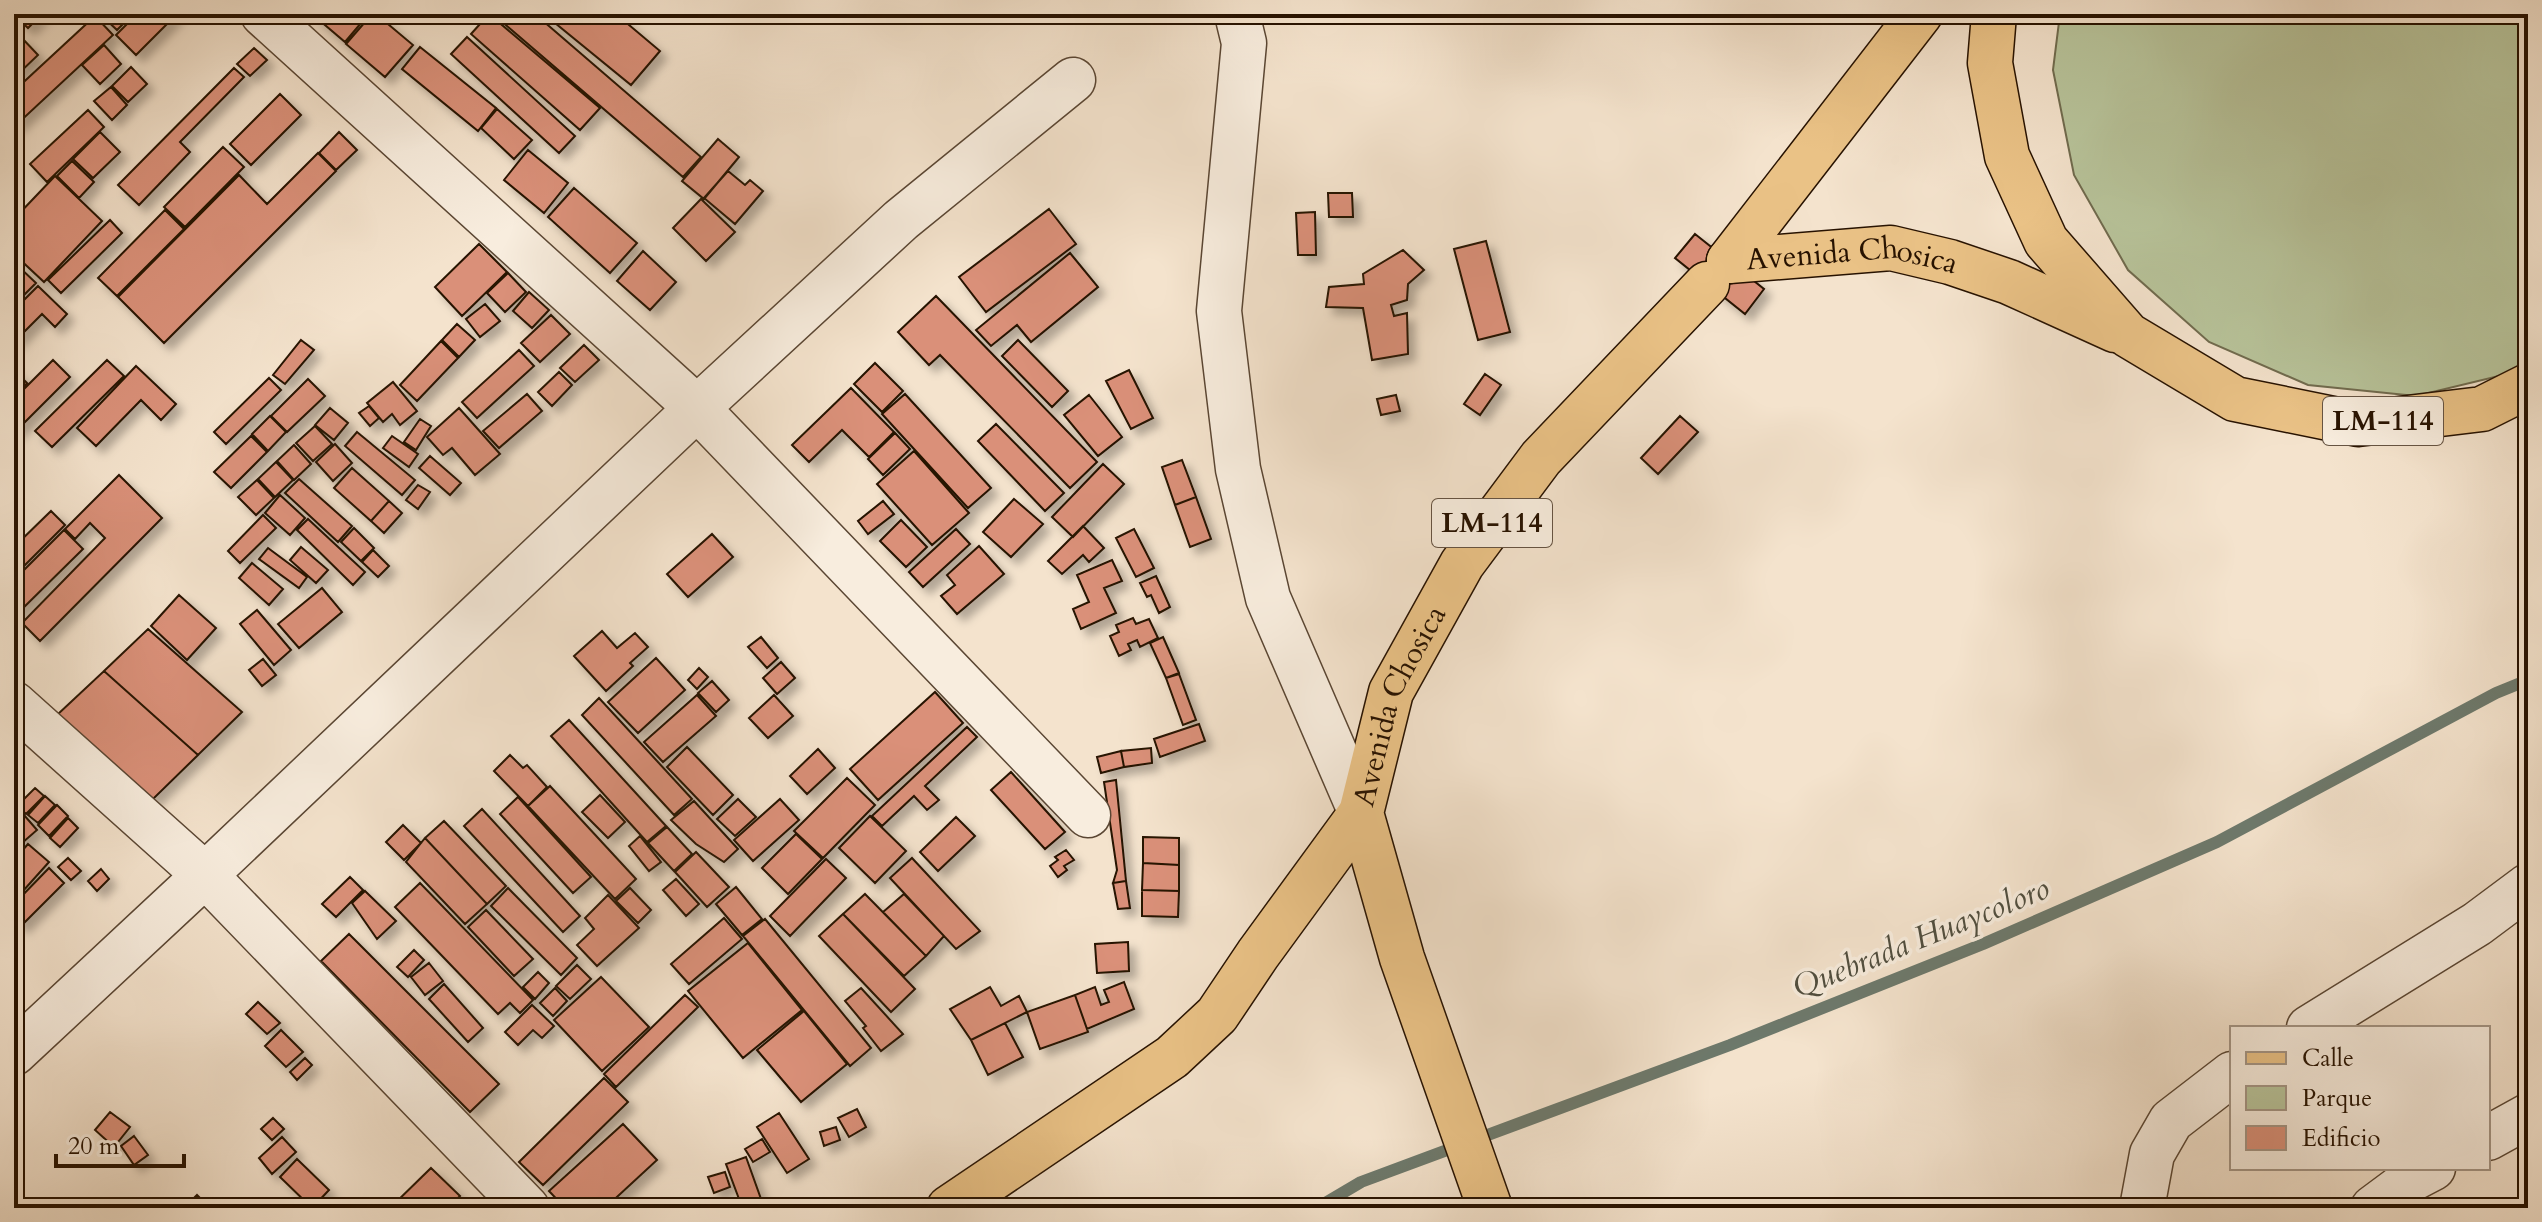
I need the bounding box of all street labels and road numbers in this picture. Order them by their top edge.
street label: Avenida Chosica [1745,227,1964,284]
road number: LM-114 [2323,397,2443,445]
road number: LM-114 [1432,499,1552,547]
street label: Avenida Chosica [1343,598,1456,811]

